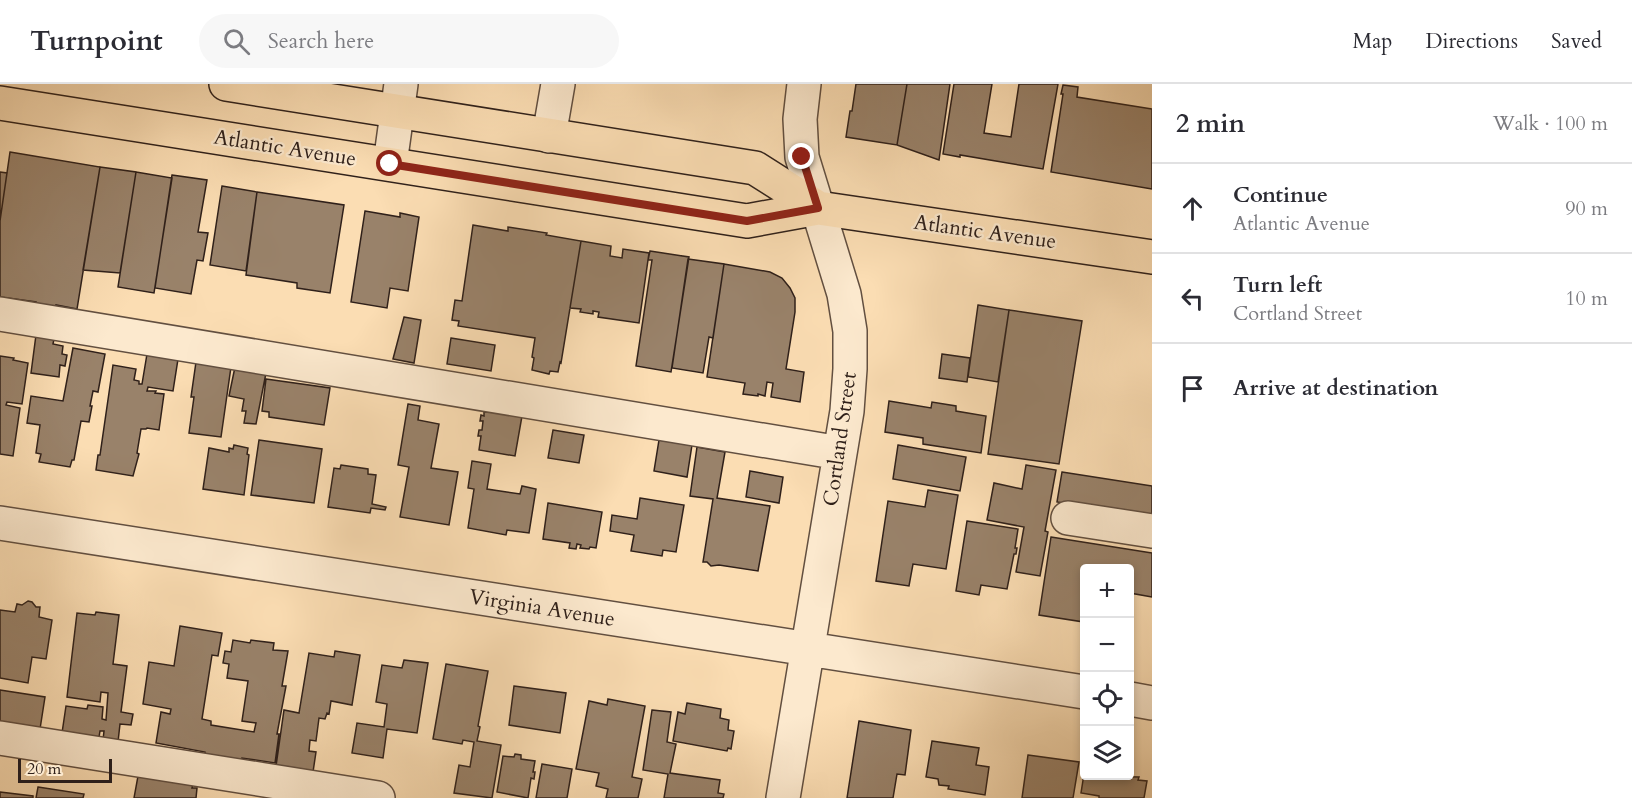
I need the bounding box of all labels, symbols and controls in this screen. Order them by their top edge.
search box [199,14,619,68]
text: Turnpoint [30,22,163,60]
icon: search [220,25,253,58]
text: Search here [268,26,374,56]
text: Map [1352,27,1392,56]
text: Directions [1425,27,1518,56]
text: Saved [1551,27,1602,56]
text: 2 min [1176,106,1245,141]
text: Walk · 100 m [1493,110,1608,137]
street label: Atlantic Avenue [212,122,358,174]
route end [788,143,814,169]
route start [376,150,402,176]
text: Continue [1233,180,1328,210]
icon: ahead [1176,192,1209,225]
text: 90 m [1565,195,1608,222]
street label: Atlantic Avenue [912,208,1058,256]
text: Atlantic Avenue [1233,210,1370,237]
text: Turn left [1233,270,1322,300]
icon: left [1176,282,1209,315]
text: 10 m [1565,285,1608,312]
text: Cortland Street [1233,300,1362,327]
street label: Cortland Street [816,370,864,508]
icon: arrive [1176,372,1209,405]
text: Arrive at destination [1233,373,1438,403]
map controls [1080,564,1134,780]
button: + [1080,564,1134,618]
street label: Virginia Avenue [467,582,617,634]
button: − [1080,618,1134,672]
button: locate [1080,672,1134,726]
button: layers [1080,726,1134,780]
scale bar [18,756,112,784]
text: 20 m [27,758,61,780]

